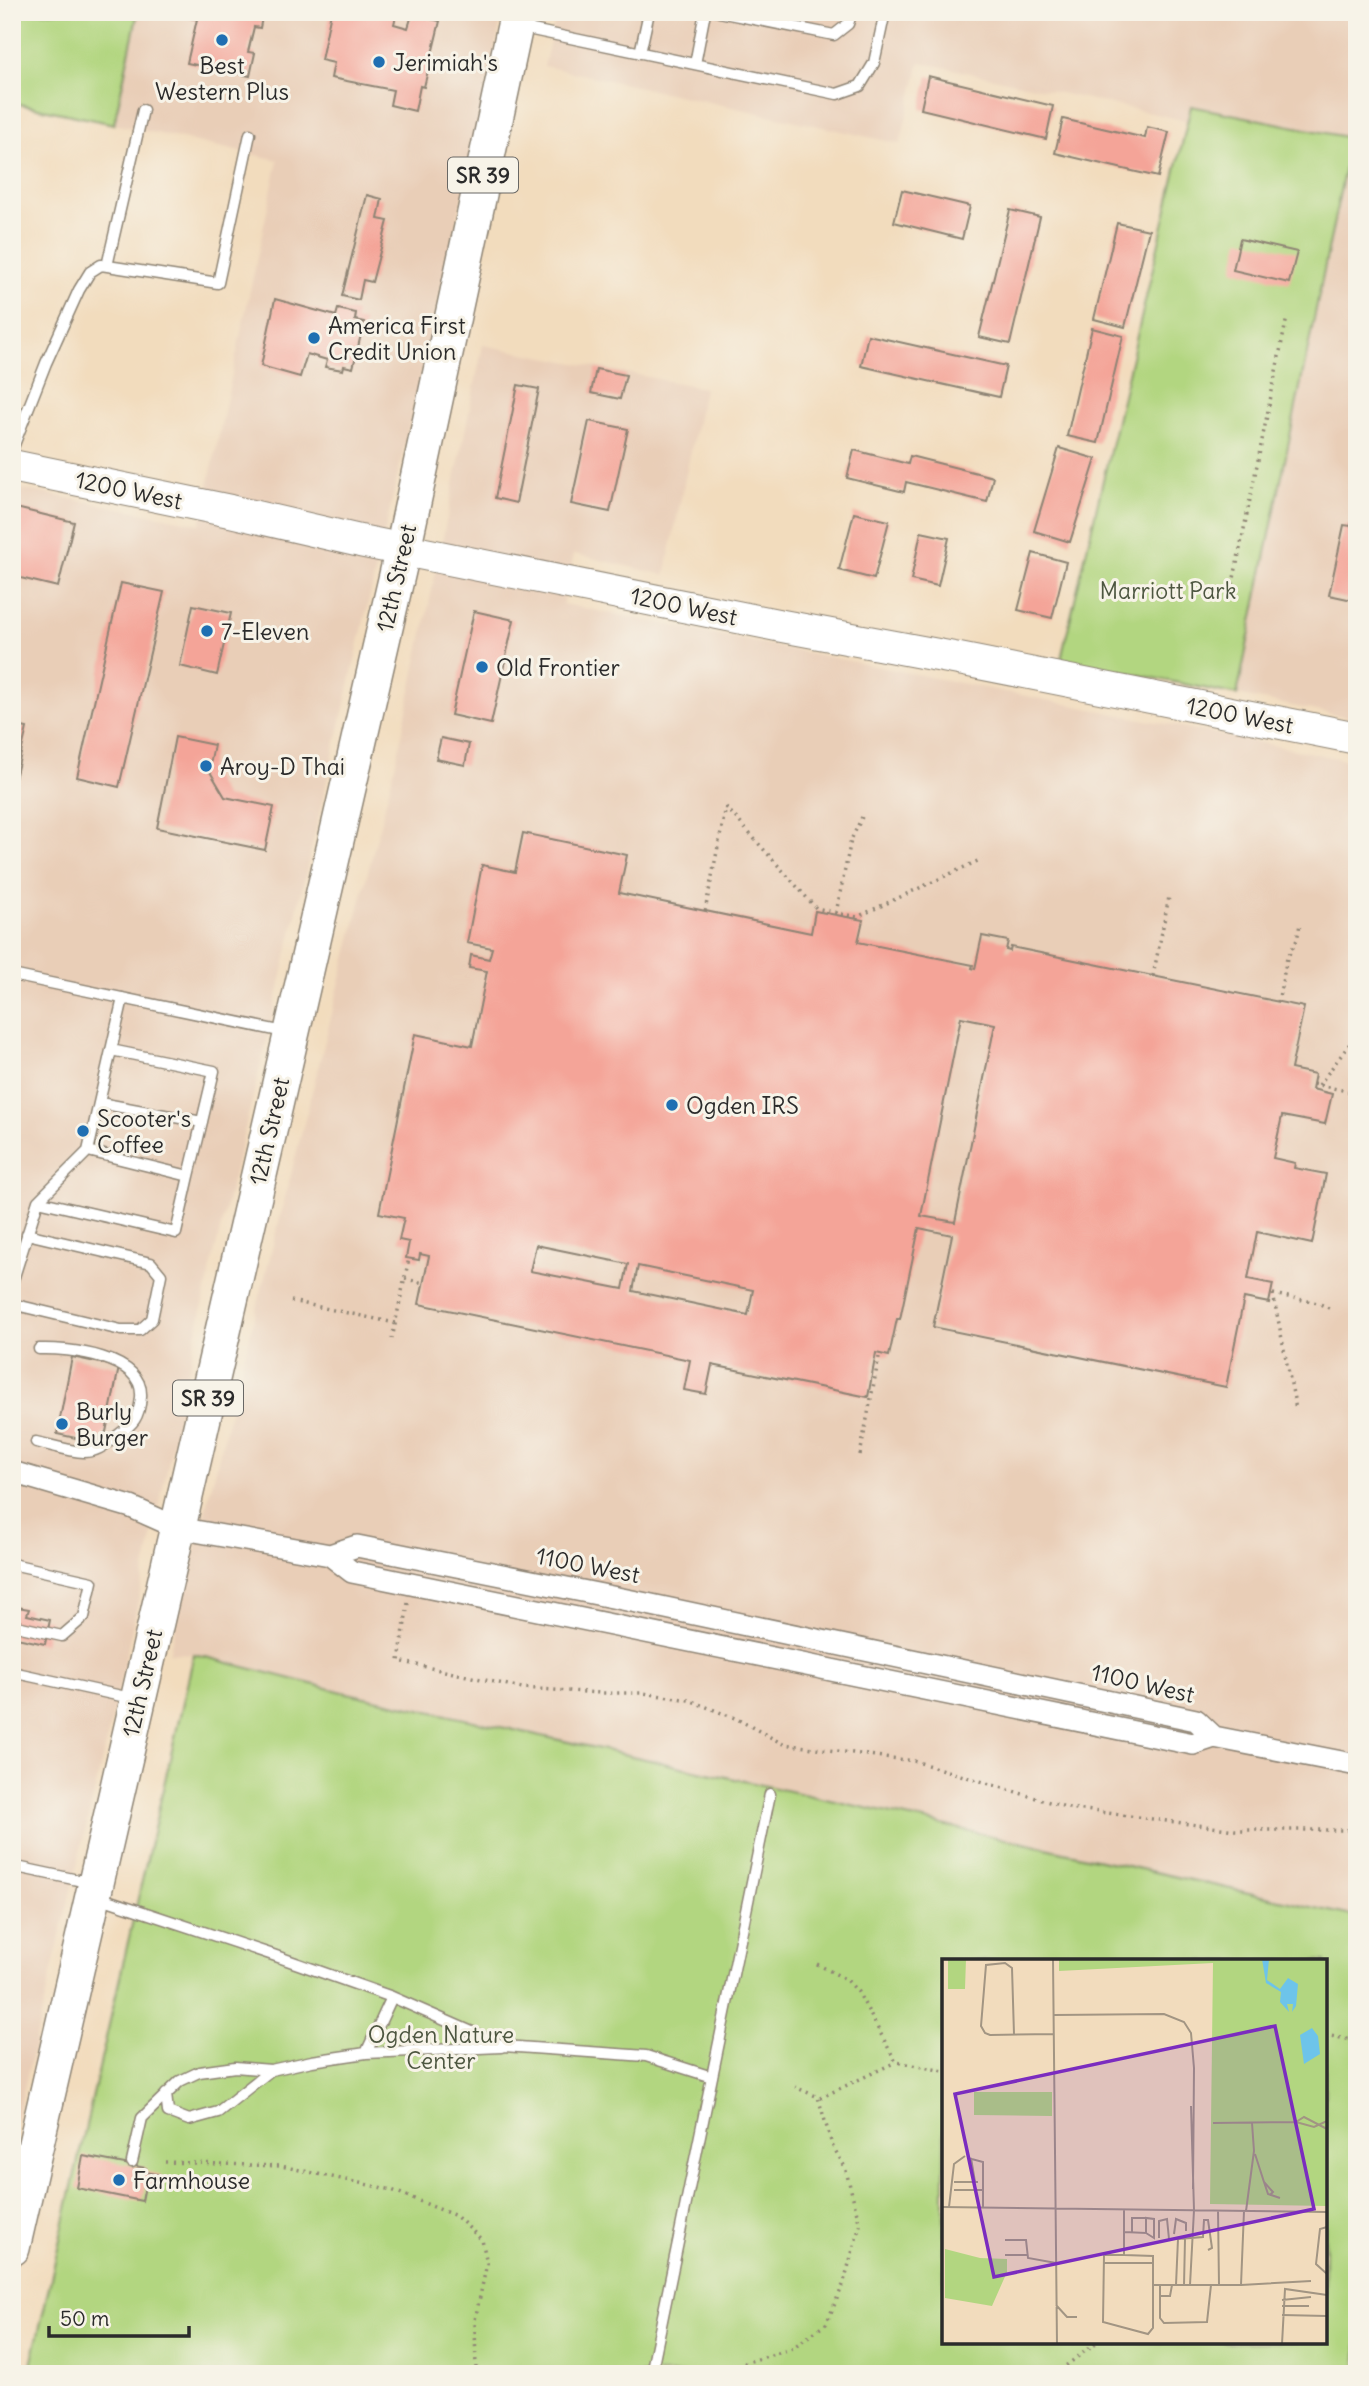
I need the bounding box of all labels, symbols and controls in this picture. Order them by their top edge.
marker: Best Western Plus [214,32,230,48]
place label: Jerimiah's [393,48,498,77]
place label: Best Western Plus [155,51,289,106]
marker: Jerimiah's [371,54,387,70]
road number: SR 39 [448,158,518,192]
place label: America First Credit Union [328,311,466,366]
marker: America First Credit Union [306,330,322,346]
street label: 1200 West [73,465,185,515]
street label: 12th Street [370,521,423,635]
park label: Marriott Park [1100,576,1236,605]
street label: 1200 West [628,581,740,631]
place label: 7-Eleven [221,617,309,646]
marker: 7-Eleven [199,623,215,639]
place label: Old Frontier [496,653,621,682]
marker: Old Frontier [474,659,490,675]
street label: 1200 West [1184,690,1296,740]
place label: Aroy-D Thai [220,752,345,781]
marker: Aroy-D Thai [198,758,214,774]
street label: 12th Street [243,1074,296,1188]
place label: Ogden IRS [686,1091,799,1120]
marker: Ogden IRS [664,1097,680,1113]
place label: Scooter's Coffee [97,1104,191,1159]
marker: Scooter's Coffee [75,1123,91,1139]
road number: SR 39 [173,1380,243,1416]
place label: Burly Burger [76,1397,149,1452]
marker: Burly Burger [54,1416,70,1432]
street label: 1100 West [534,1541,642,1589]
street label: 12th Street [116,1626,169,1740]
street label: 1100 West [1089,1657,1197,1709]
inset map [942,1959,1327,2344]
park label: Ogden Nature Center [368,2020,514,2075]
place label: Farmhouse [133,2166,250,2195]
marker: Farmhouse [111,2172,127,2188]
scale bar [49,2295,189,2339]
text: 50 m [60,2305,109,2332]

